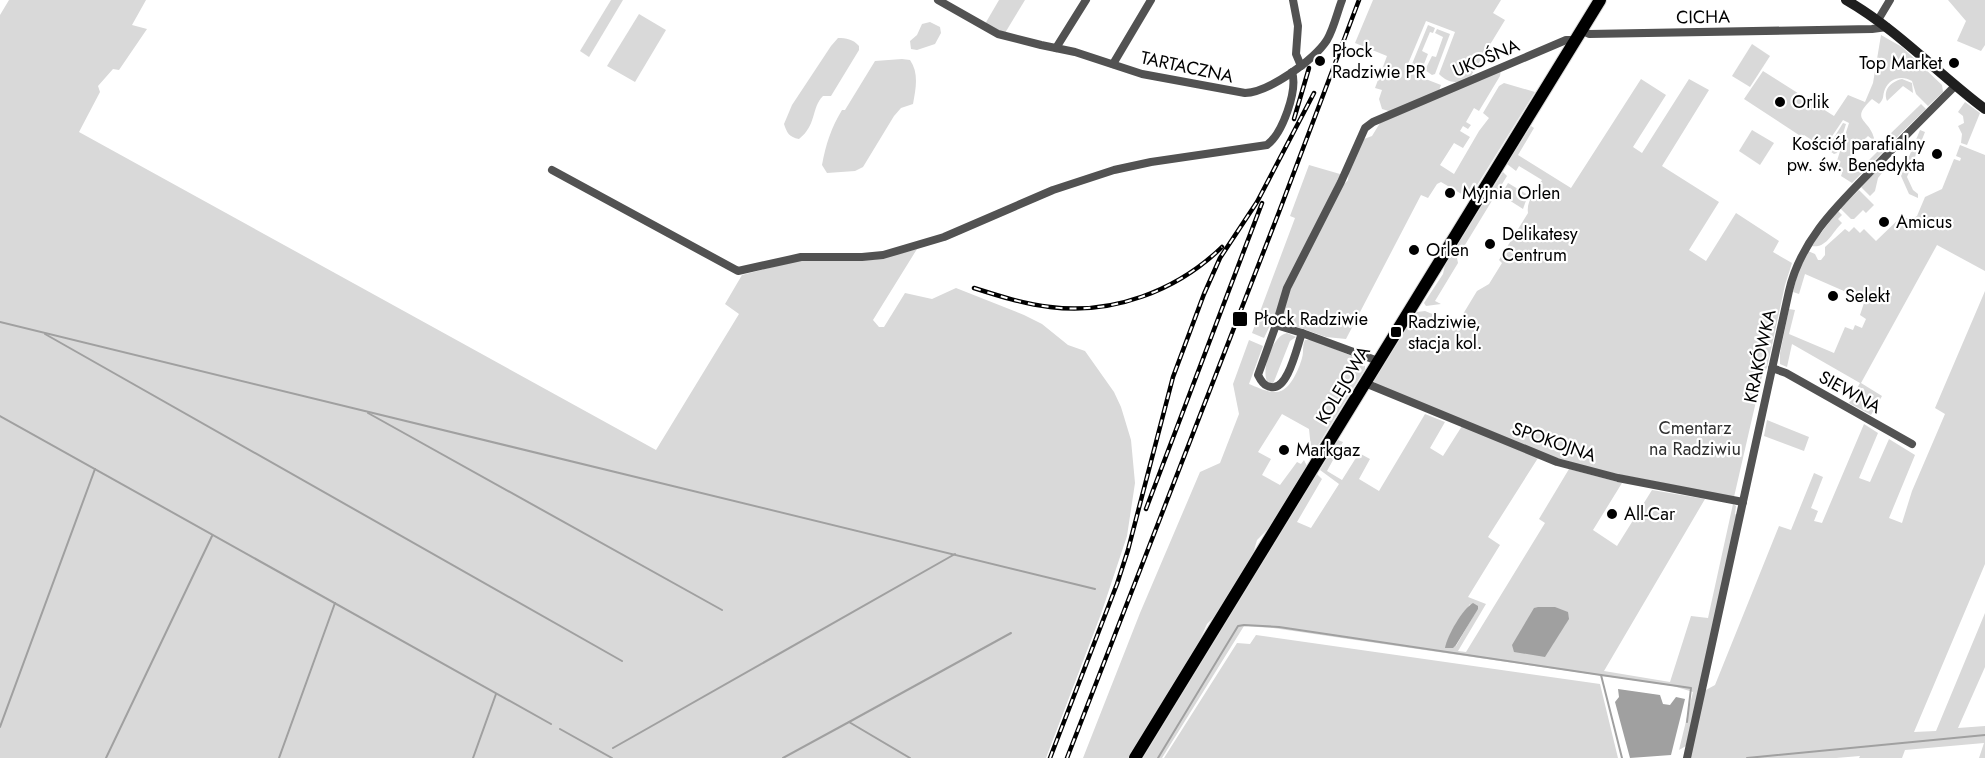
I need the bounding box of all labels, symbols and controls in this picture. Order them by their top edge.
street label: CICHA [1676,4,1730,30]
street label: UKOŚNA [1448,32,1524,84]
place label: Płock Radziwie PR [1332,38,1426,85]
street label: TARTACZNA [1138,44,1236,90]
place label: Top Market [1859,50,1943,76]
marker: Płock Radziwie PR [1313,54,1327,68]
marker: Top Market [1947,56,1961,70]
place label: Orlik [1792,89,1829,115]
marker: Orlik [1773,95,1787,109]
place label: Kościół parafialny pw. św. Benedykta [1787,131,1925,178]
marker: Kościół parafialny pw. św. Benedykta [1930,147,1944,161]
place label: Myjnia Orlen [1462,180,1560,206]
marker: Myjnia Orlen [1443,186,1457,200]
place label: Amicus [1896,209,1952,235]
marker: Amicus [1877,215,1891,229]
place label: Delikatesy Centrum [1502,221,1578,268]
place label: Orlen [1426,237,1469,263]
marker: Delikatesy Centrum [1483,237,1497,251]
marker: Orlen [1407,243,1421,257]
place label: Selekt [1845,283,1890,309]
marker: Selekt [1826,289,1840,303]
place label: Płock Radziwie [1254,306,1368,332]
street label: KRAKÓWKA [1737,307,1783,405]
place label: Radziwie, stacja kol. [1408,309,1482,356]
marker: Płock Radziwie [1231,310,1249,328]
marker: Radziwie, stacja kol. [1389,325,1403,339]
street label: KOLEJOWA [1309,341,1377,429]
street label: SIEWNA [1814,364,1886,420]
street label: SPOKOJNA [1508,415,1600,469]
park label: Cmentarz na Radziwiu [1649,415,1741,462]
place label: Markgaz [1296,437,1361,463]
marker: Markgaz [1277,443,1291,457]
place label: All-Car [1624,501,1676,527]
marker: All-Car [1605,507,1619,521]

